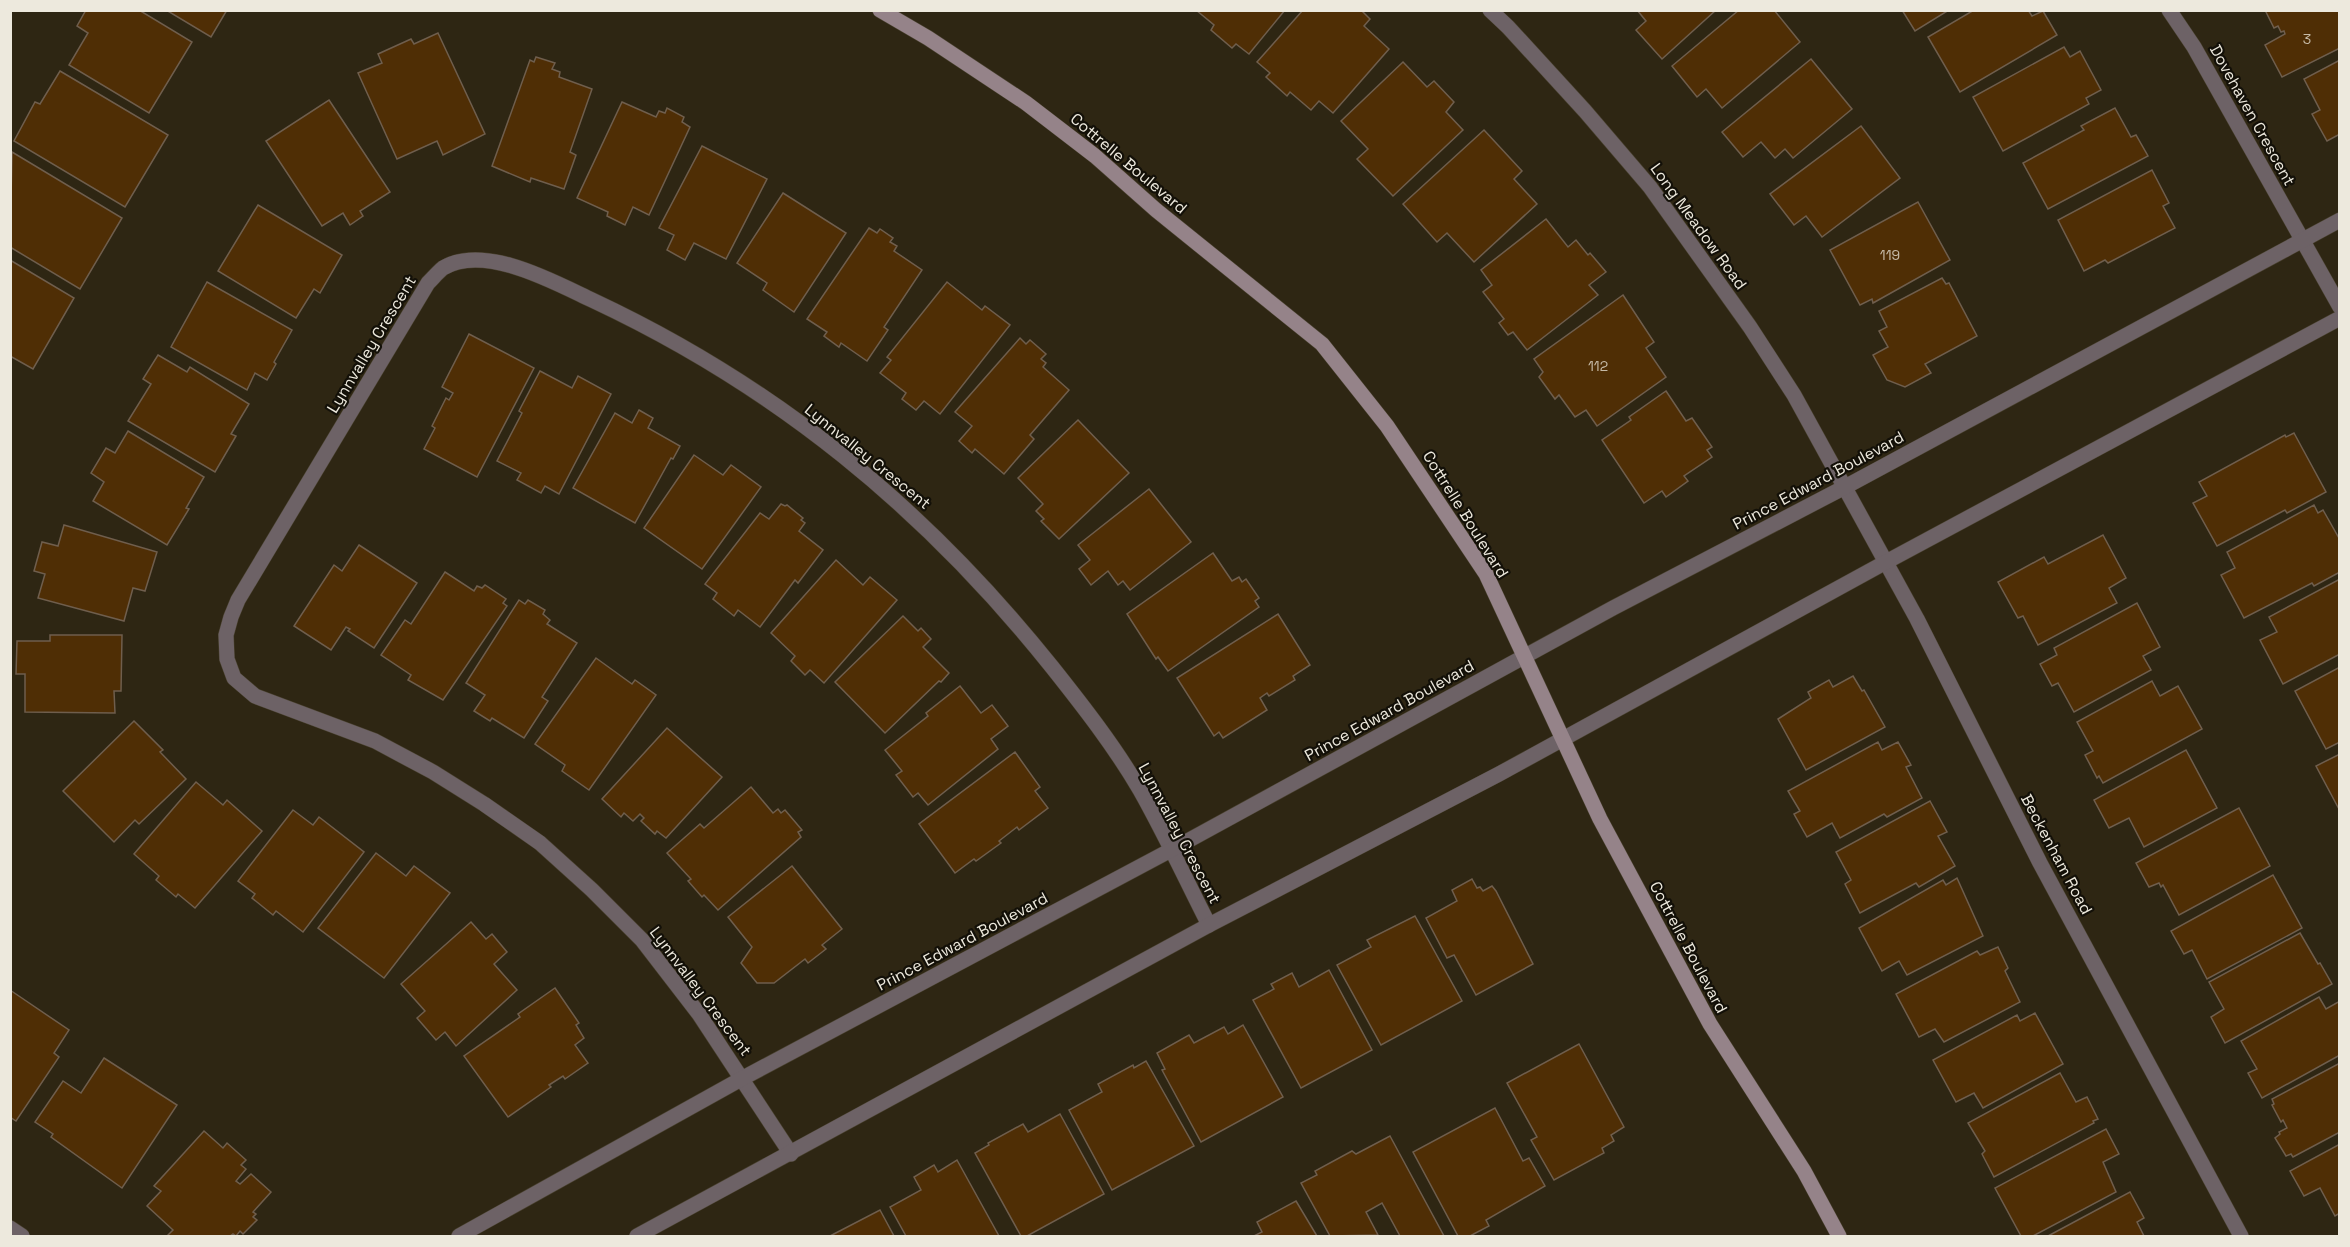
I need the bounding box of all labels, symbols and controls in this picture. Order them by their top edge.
house number: 3 [2303,30,2311,48]
street label: Dovehaven Crescent [2205,41,2300,189]
street label: Cottrelle Boulevard [1066,108,1191,218]
street label: Long Meadow Road [1646,159,1752,294]
house number: 119 [1880,246,1900,264]
street label: Lynnvalley Crescent [322,272,421,417]
house number: 112 [1588,357,1608,375]
street label: Lynnvalley Crescent [800,399,935,514]
street label: Prince Edward Boulevard [1729,426,1907,535]
street label: Cottrelle Boulevard [1418,447,1513,582]
street label: Prince Edward Boulevard [1301,655,1478,766]
street label: Lynnvalley Crescent [1134,759,1226,907]
street label: Beckenham Road [2016,790,2097,918]
street label: Cottrelle Boulevard [1645,878,1732,1017]
street label: Prince Edward Boulevard [873,887,1051,996]
street label: Lynnvalley Crescent [645,922,756,1060]

